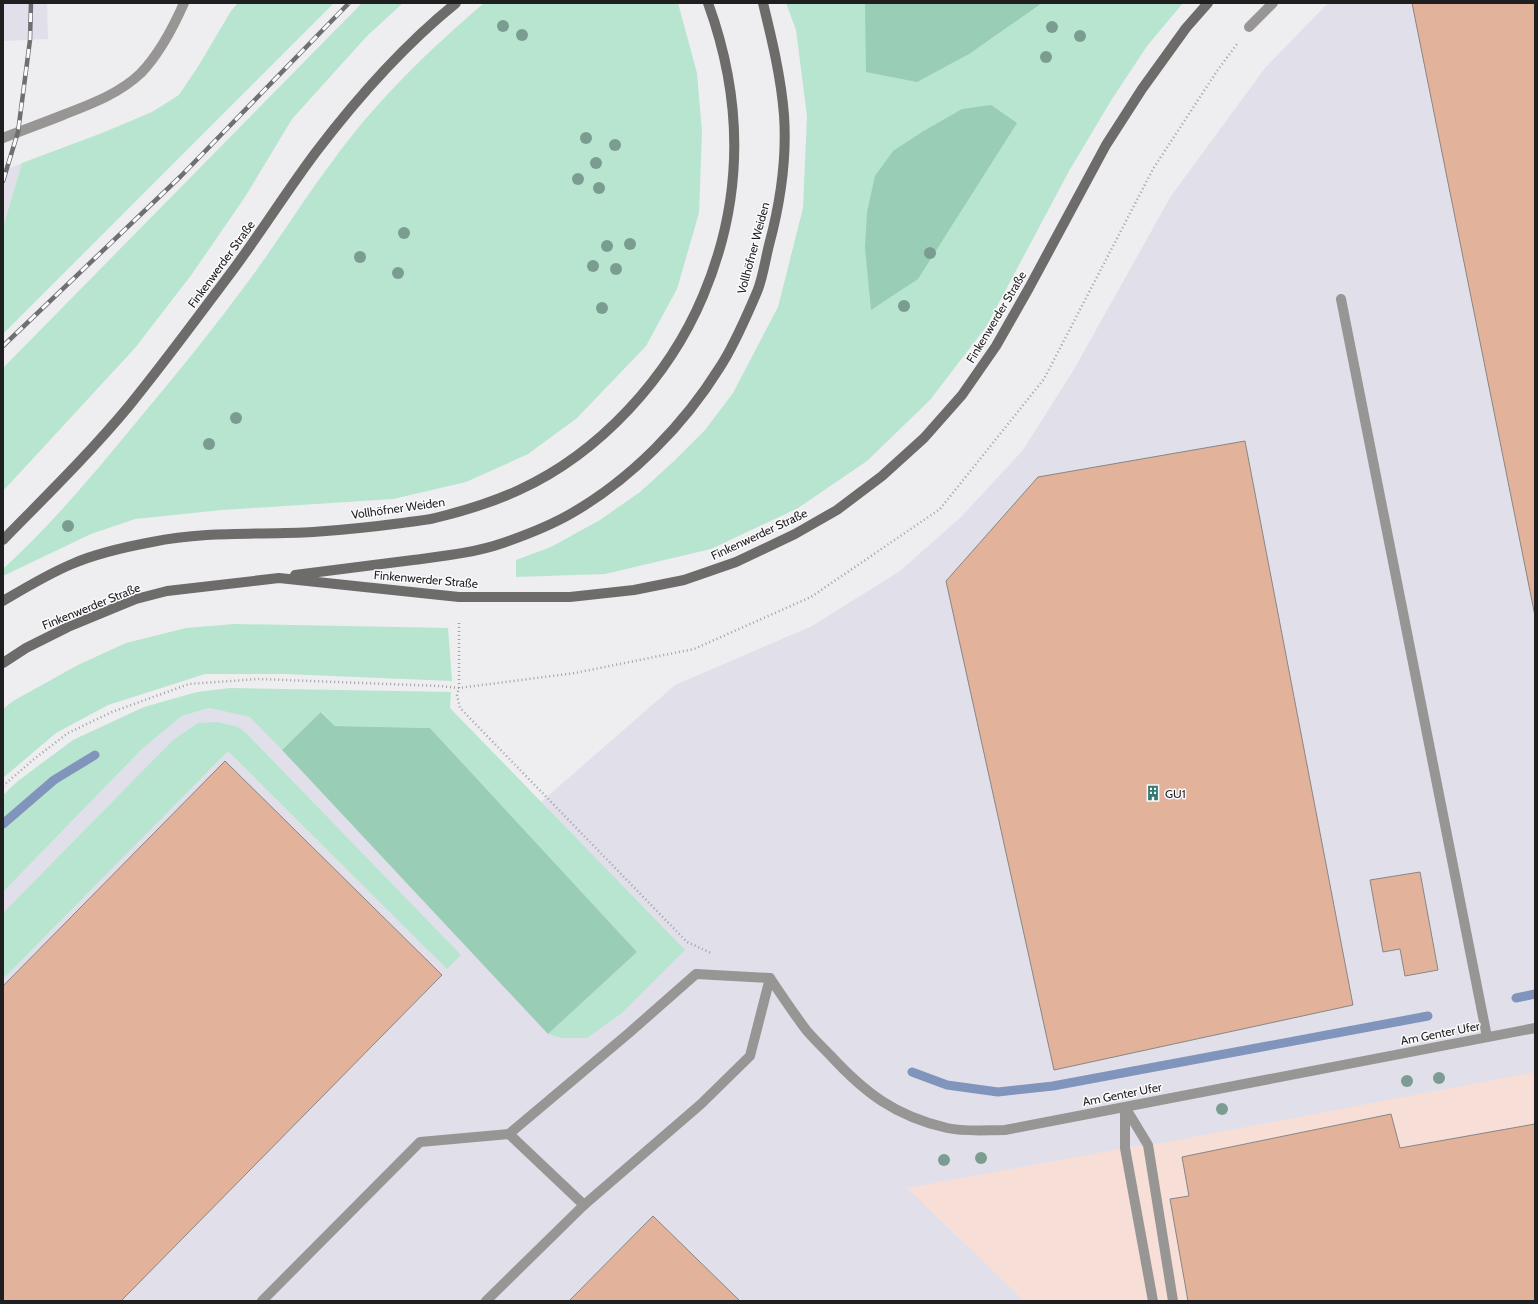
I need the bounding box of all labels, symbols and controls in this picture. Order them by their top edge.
street label: Vollhöfner Weiden [734,200,773,295]
street label: Finkenwerder Straße [184,217,258,311]
street label: Finkenwerder Straße [963,268,1029,366]
street label: Vollhöfner Weiden [350,494,446,522]
street label: Finkenwerder Straße [709,505,809,563]
street label: Finkenwerder Straße [373,567,479,591]
street label: Finkenwerder Straße [40,579,142,633]
building icon: GU1 [1144,784,1162,802]
place label: GU1 [1165,786,1186,801]
street label: Am Genter Ufer [1399,1018,1481,1048]
street label: Am Genter Ufer [1081,1079,1163,1109]

